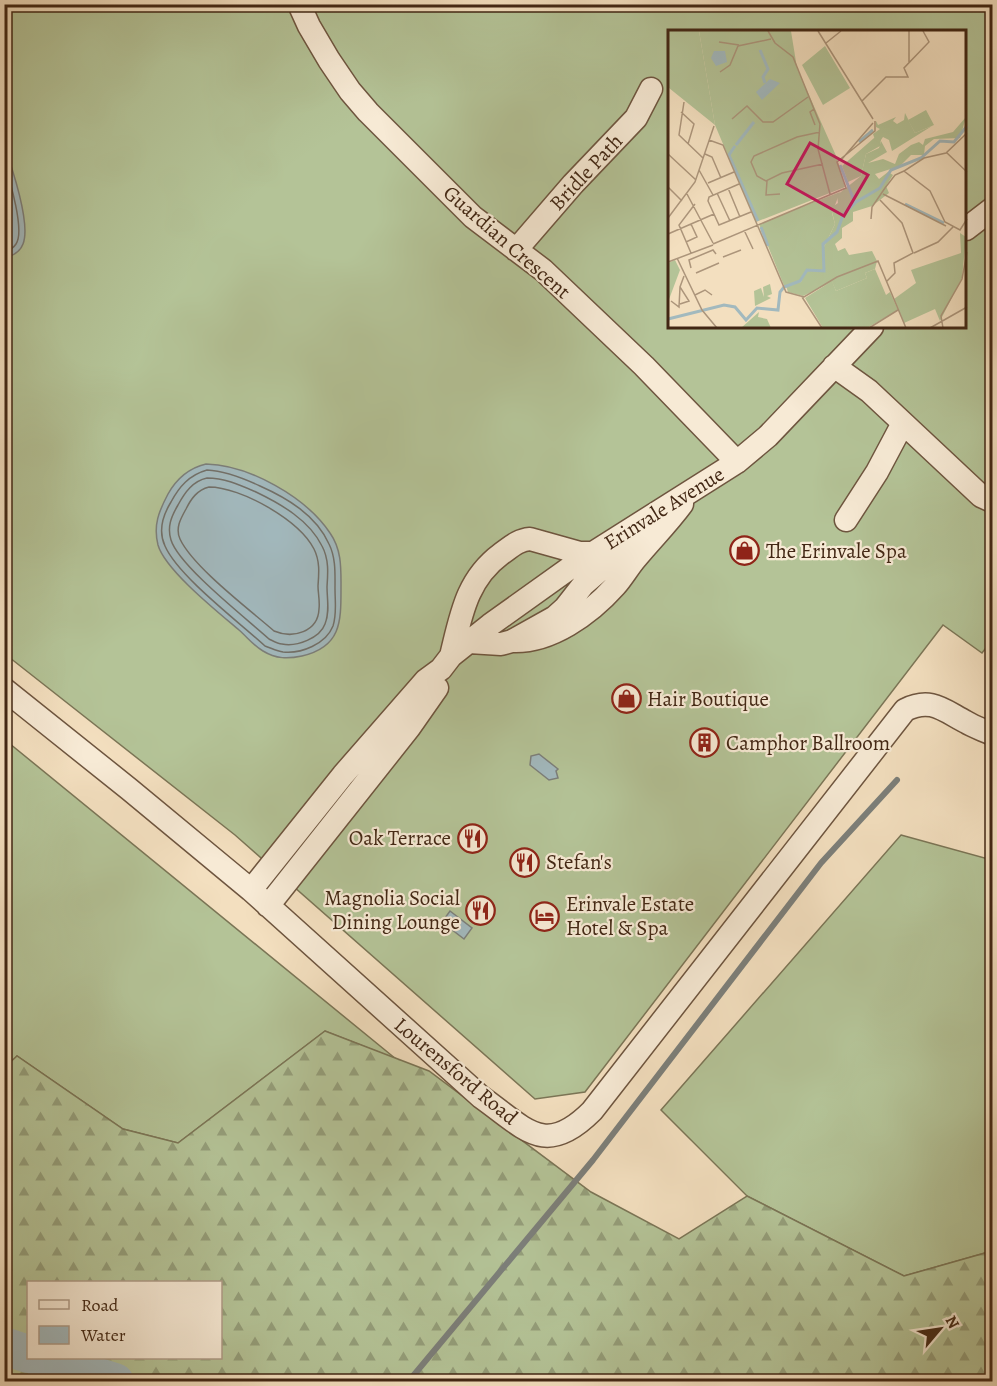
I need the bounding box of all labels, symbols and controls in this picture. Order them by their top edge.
inset map [668,30,967,328]
street label: Bridle Path [543,128,629,216]
street label: Guardian Crescent [437,179,577,305]
street label: Erinvale Avenue [599,460,729,556]
shop icon: The Erinvale Spa [729,535,761,567]
place label: The Erinvale Spa [766,537,907,565]
shop icon: Hair Boutique [610,683,642,715]
place label: Hair Boutique [647,685,769,713]
building icon: Camphor Ballroom [689,727,721,759]
place label: Camphor Ballroom [726,729,890,757]
restaurant icon: Oak Terrace [456,822,488,854]
place label: Oak Terrace [349,824,451,852]
restaurant icon: Stefan's [509,846,541,878]
place label: Stefan's [546,848,612,876]
place label: Magnolia Social Dining Lounge [324,884,460,936]
place label: Erinvale Estate Hotel & Spa [566,890,694,942]
restaurant icon: Magnolia Social Dining Lounge [465,894,497,926]
hotel icon: Erinvale Estate Hotel & Spa [529,900,561,932]
street label: Lourensford Road [388,1011,524,1132]
legend [27,1281,222,1359]
text: Road [81,1293,119,1317]
north arrow [910,1299,970,1359]
text: N [940,1312,965,1333]
text: Water [80,1323,126,1347]

